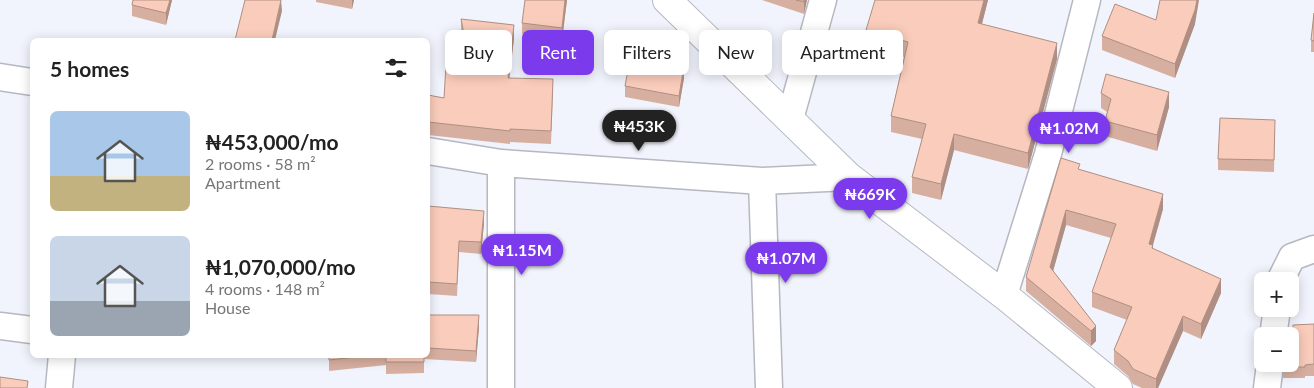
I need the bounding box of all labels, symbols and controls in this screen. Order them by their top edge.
chip: Buy [445,30,512,75]
chip: Rent [522,30,594,75]
chip: Filters [604,30,689,75]
chip: New [699,30,772,75]
chip: Apartment [782,30,903,75]
icon: filters [382,54,410,82]
text: 5 homes [50,56,129,81]
pin: ₦453K [604,110,674,152]
pin: ₦1.02M [1028,112,1110,154]
text: ₦453K [613,116,665,135]
text: ₦1.02M [1039,118,1099,137]
text: ₦453,000/mo [205,129,339,154]
icon: home [90,131,150,191]
text: 2 rooms · 58 m² [205,154,316,173]
text: Apartment [205,173,280,192]
pin: ₦669K [835,178,905,220]
text: ₦669K [844,184,896,203]
pin: ₦1.15M [481,234,563,276]
text: ₦1.15M [492,240,552,259]
pin: ₦1.07M [745,242,827,284]
text: ₦1.07M [756,248,816,267]
text: ₦1,070,000/mo [205,254,356,279]
icon: home [90,256,150,316]
map controls [1254,272,1299,372]
button: + [1254,272,1299,317]
text: 4 rooms · 148 m² [205,279,325,298]
text: House [205,298,250,317]
button: − [1254,327,1299,372]

